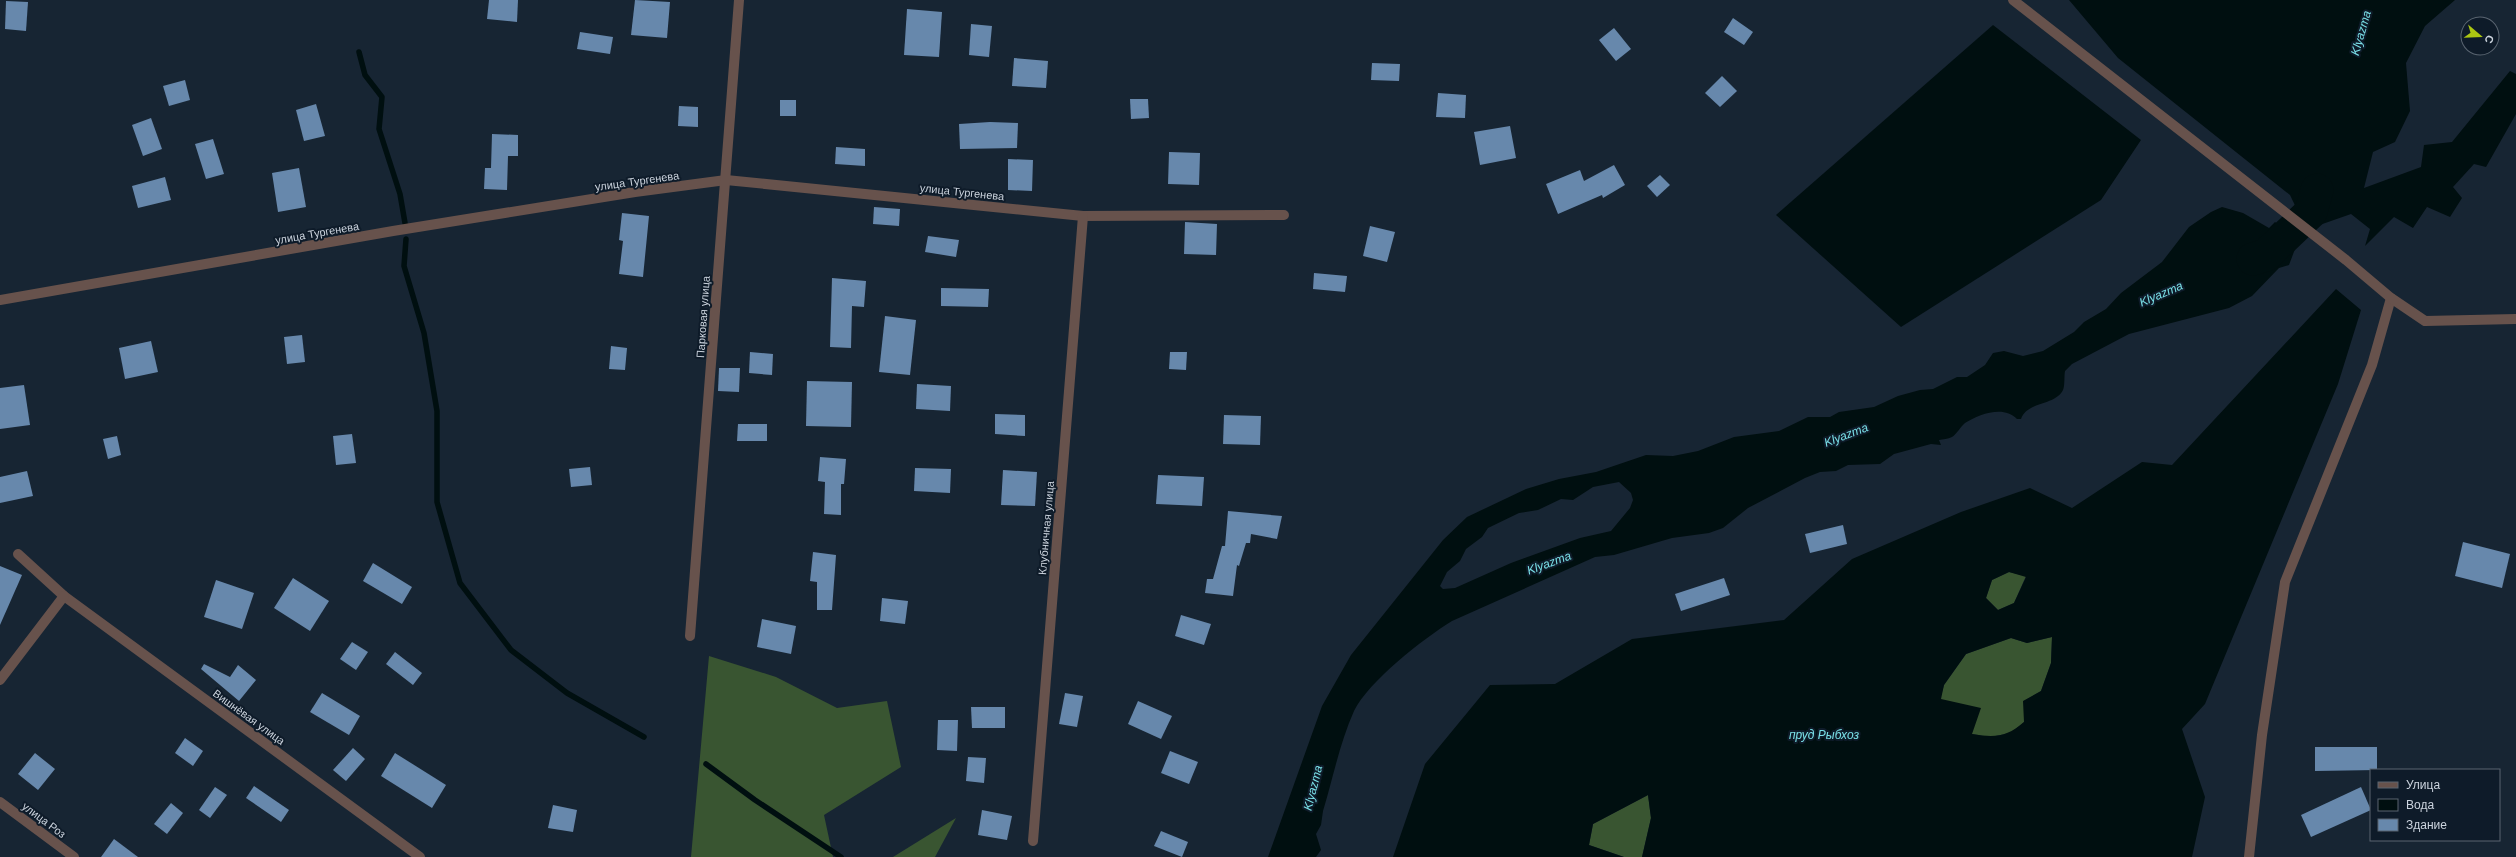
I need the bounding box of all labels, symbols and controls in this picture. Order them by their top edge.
water label: Klyazma [2348,9,2374,57]
north arrow [2460,16,2500,56]
text: С [2482,34,2496,45]
street label: улица Тургенева [594,169,681,193]
street label: улица Тургенева [919,182,1006,202]
street label: улица Тургенева [274,220,361,246]
street label: Парковая улица [694,275,712,358]
water label: Klyazma [2137,278,2185,309]
water label: Klyazma [1822,420,1870,450]
street label: Клубничная улица [1036,480,1056,575]
water label: Klyazma [1525,548,1573,577]
street label: Вишнёвая улица [211,687,288,748]
water label: пруд Рыбхоз [1789,728,1859,742]
water label: Klyazma [1301,764,1325,812]
legend [2370,769,2500,841]
text: Улица [2406,778,2440,792]
text: Вода [2406,798,2434,812]
street label: улица Роз [20,800,68,840]
text: Здание [2406,818,2447,832]

